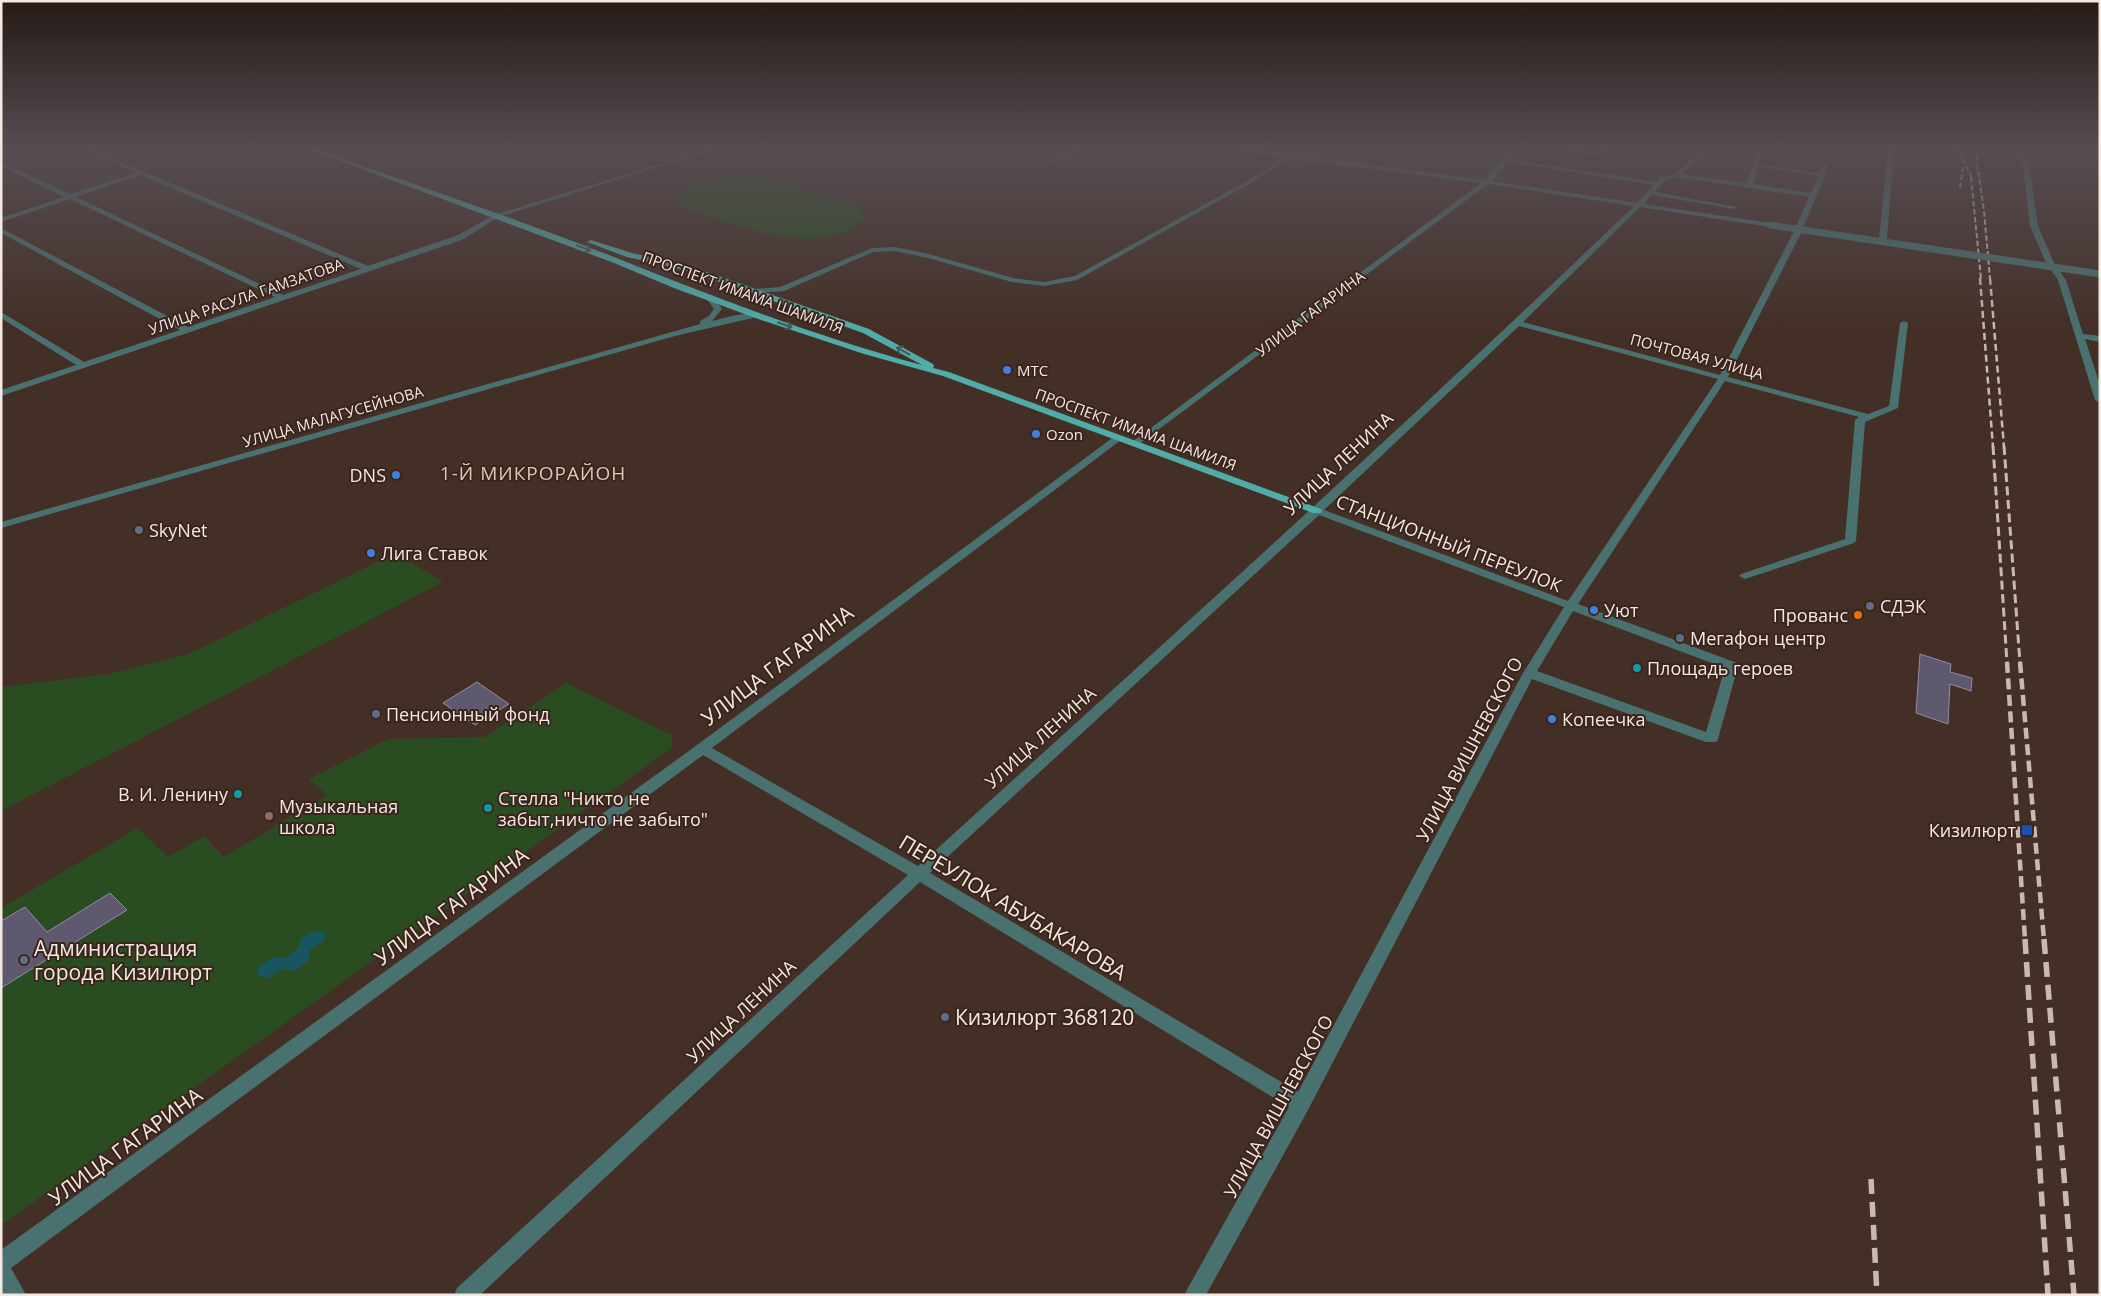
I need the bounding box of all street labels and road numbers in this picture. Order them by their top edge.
street label: ПРОСПЕКТ ИМАМА ШАМИЛЯ [640,246,846,338]
street label: УЛИЦА РАСУЛА ГАМЗАТОВА [146,253,347,339]
street label: УЛИЦА ГАГАРИНА [1252,265,1369,360]
street label: ПОЧТОВАЯ УЛИЦА [1628,329,1766,384]
street label: УЛИЦА МАЛАГУСЕЙНОВА [240,381,426,451]
street label: ПРОСПЕКТ ИМАМА ШАМИЛЯ [1033,383,1239,475]
street label: УЛИЦА ЛЕНИНА [1278,406,1398,520]
street label: СТАНЦИОННЫЙ ПЕРЕУЛОК [1333,489,1565,597]
street label: УЛИЦА ГАГАРИНА [695,598,859,731]
street label: УЛИЦА ВИШНЕВСКОГО [1410,653,1528,845]
street label: УЛИЦА ЛЕНИНА [980,680,1101,793]
street label: ПЕРЕУЛОК АБУБАКАРОВА [894,828,1133,987]
street label: УЛИЦА ГАГАРИНА [368,840,534,971]
street label: УЛИЦА ЛЕНИНА [681,954,801,1068]
street label: УЛИЦА ВИШНЕВСКОГО [1218,1010,1338,1202]
street label: УЛИЦА ГАГАРИНА [42,1080,208,1211]

